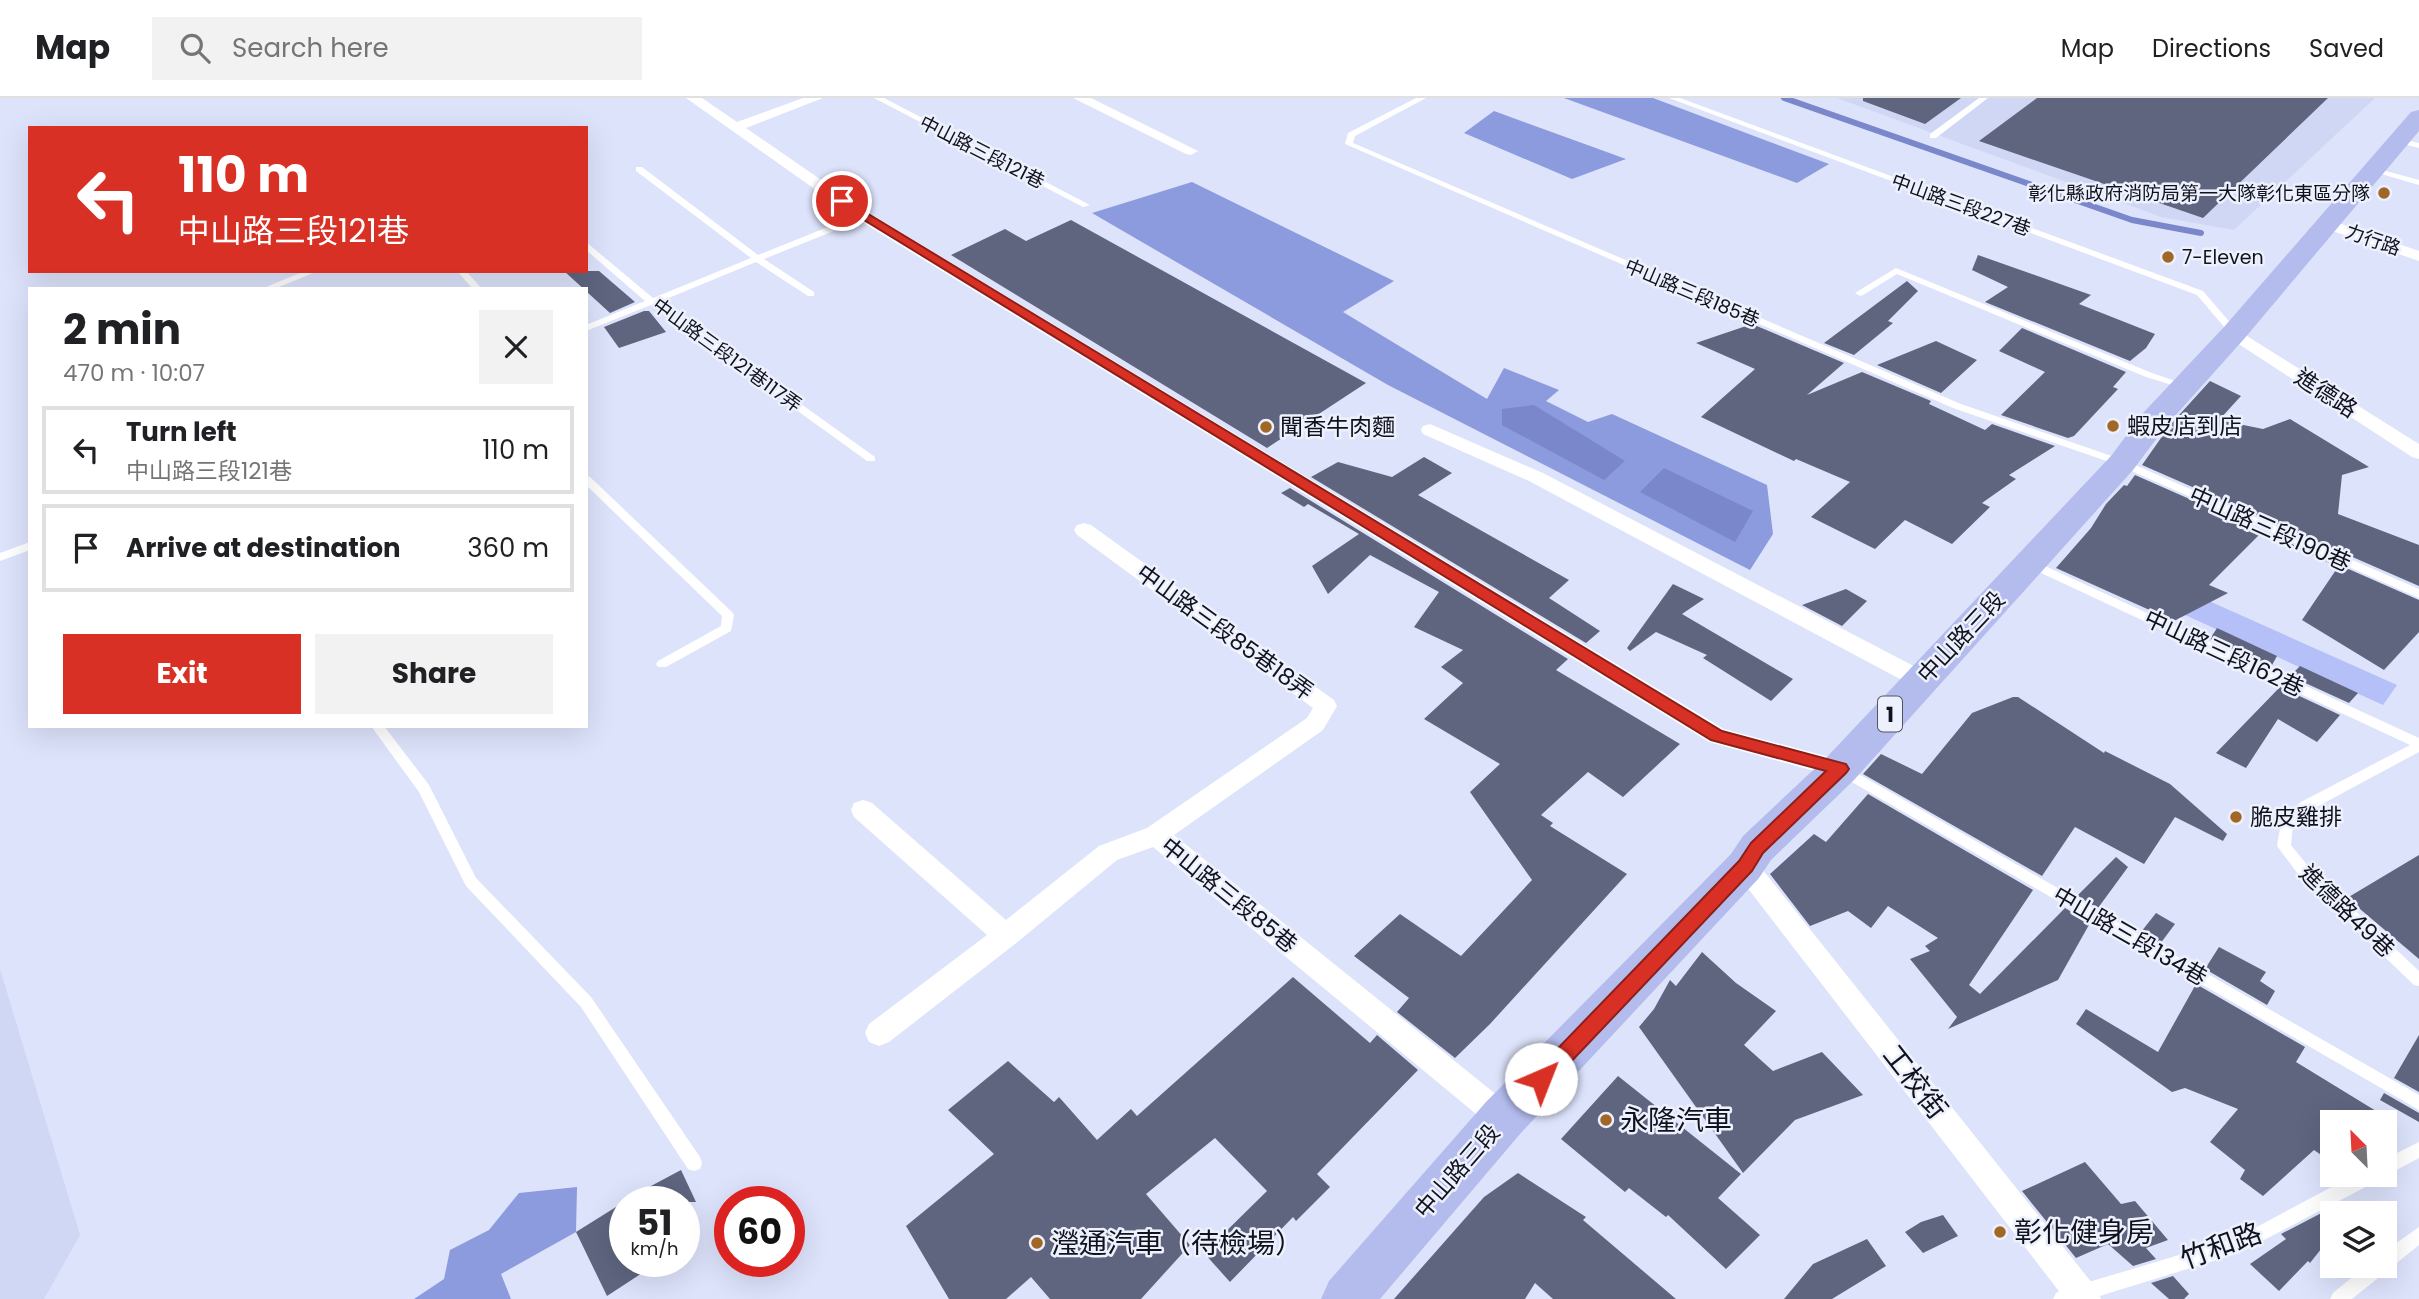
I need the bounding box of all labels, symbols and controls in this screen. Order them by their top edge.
search box [152,17,642,80]
text: Map [35,24,110,71]
icon: search [176,29,214,67]
text: Search here [232,30,389,66]
text: Map [2061,32,2114,65]
text: Directions [2152,32,2271,65]
text: Saved [2309,32,2384,65]
street label: 中山路三段121巷 [915,109,1049,195]
text: 110 m [178,141,309,209]
icon: left [63,154,154,245]
street label: 中山路三段227巷 [1888,167,2034,243]
pin [812,171,872,231]
place label: 彰化縣政府消防局第一大隊彰化東區分隊 [2028,180,2370,207]
icon: arrive [823,182,861,220]
marker: 彰化縣政府消防局第一大隊彰化東區分隊 [2376,185,2392,201]
text: 中山路三段121巷 [178,208,409,253]
street label: 力行路 [2342,218,2404,262]
place label: 7-Eleven [2182,244,2264,271]
marker: 7-Eleven [2160,249,2176,265]
street label: 中山路三段185巷 [1620,252,1764,334]
street label: 中山路三段121巷117弄 [647,292,807,418]
text: 2 min [63,300,181,359]
button: close [479,310,553,384]
text: 470 m · 10:07 [63,357,205,389]
street label: 進德路 [2288,361,2364,425]
place label: 蝦皮店到店 [2127,410,2242,442]
place label: 聞香牛肉麵 [1280,411,1395,443]
text: Turn left [126,414,237,450]
marker: 蝦皮店到店 [2105,418,2121,434]
marker: 聞香牛肉麵 [1258,419,1274,435]
icon: left [67,431,105,469]
text: 110 m [482,432,549,468]
text: 中山路三段121巷 [126,455,292,487]
street label: 中山路三段190巷 [2184,479,2356,579]
icon: arrive [67,529,105,567]
text: Arrive at destination [126,530,401,566]
text: 360 m [467,530,549,566]
street label: 中山路三段85巷18弄 [1130,557,1320,707]
street label: 中山路三段 [1910,584,2012,690]
street label: 中山路三段162巷 [2139,602,2309,704]
button: Exit [63,634,301,714]
button: Share [315,634,553,714]
road number: 1 [1878,696,1902,732]
place label: 脆皮雞排 [2250,801,2342,833]
marker: 脆皮雞排 [2228,809,2244,825]
street label: 中山路三段85巷 [1154,830,1304,960]
street label: 進德路49巷 [2292,857,2402,965]
street label: 中山路三段134巷 [2047,879,2213,993]
street label: 工校街 [1874,1037,1956,1127]
position arrow [1504,1042,1578,1116]
place label: 永隆汽車 [1620,1101,1732,1140]
north arrow [2320,1110,2398,1186]
map controls [2320,1110,2397,1278]
marker: 永隆汽車 [1598,1112,1614,1128]
street label: 中山路三段 [1407,1117,1507,1225]
speed limit sign: 60 [714,1186,805,1277]
text: 51 [637,1198,672,1247]
button: layers [2320,1201,2397,1278]
place label: 彰化健身房 [2014,1213,2154,1252]
street label: 竹和路 [2175,1213,2267,1279]
place label: 瀅通汽車（待檢場） [1051,1224,1303,1263]
marker: 彰化健身房 [1992,1224,2008,1240]
marker: 瀅通汽車（待檢場） [1029,1235,1045,1251]
text: km/h [631,1236,678,1261]

